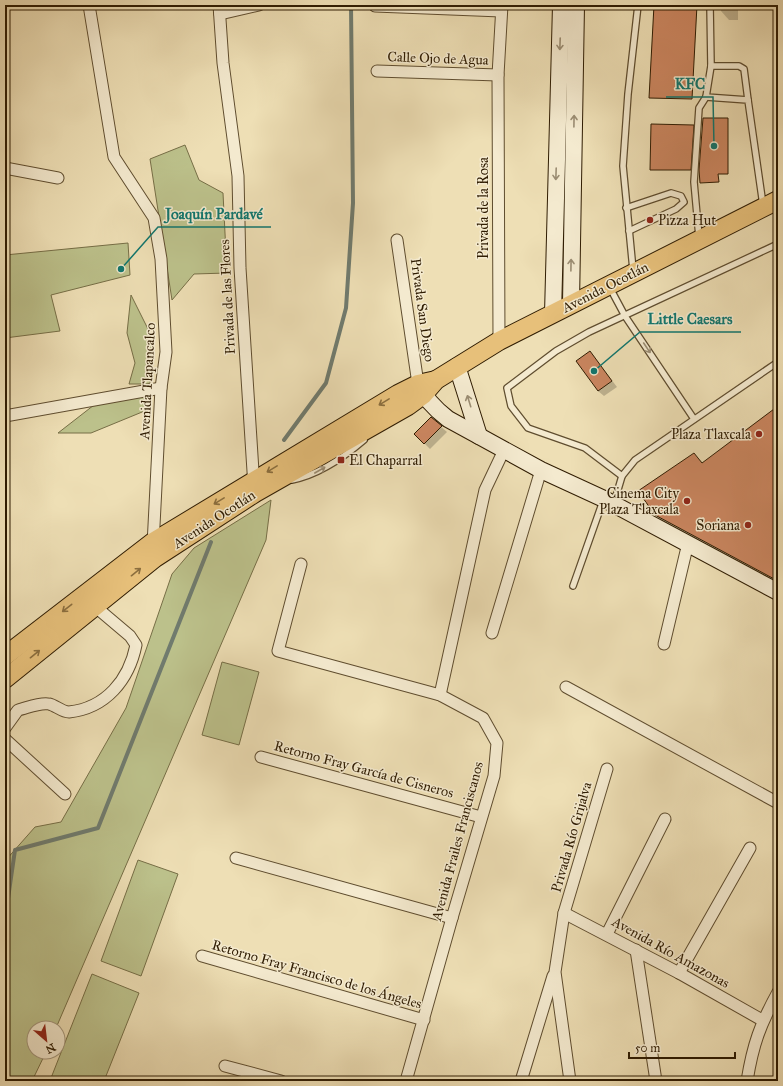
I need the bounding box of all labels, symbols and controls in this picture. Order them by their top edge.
one-way arrow [556,37,564,50]
street label: Calle Ojo de Agua [387,48,489,69]
callout: KFC [666,70,713,97]
text: KFC [675,75,705,93]
one-way arrow [570,115,578,128]
street label: Privada de la Rosa [475,157,492,259]
one-way arrow [553,167,560,180]
callout: Joaquín Pardavé [158,200,271,227]
text: Joaquín Pardavé [163,205,264,224]
place label: Pizza Hut [658,212,716,229]
marker: Pizza Hut [645,215,655,225]
street label: Privada de las Flores [216,239,239,355]
street label: Privada San Diego [407,257,438,363]
street label: Avenida Ocotlán [558,258,652,317]
one-way arrow [568,259,575,272]
callout: Little Caesars [640,305,741,332]
text: Little Caesars [648,310,733,328]
street label: Avenida Tlapancalco [136,322,159,441]
one-way arrow [643,342,651,353]
one-way arrow [465,394,472,407]
one-way arrow [378,399,390,407]
place label: Plaza Tlaxcala [671,426,751,443]
marker: Plaza Tlaxcala [754,429,764,439]
place label: El Chaparral [349,452,422,469]
marker: El Chaparral [336,455,346,465]
one-way arrow [266,465,278,473]
one-way arrow [314,465,326,473]
place label: Cinema City Plaza Tlaxcala [599,485,679,518]
street label: Avenida Ocotlán [169,486,259,553]
marker: Cinema City Plaza Tlaxcala [682,496,692,506]
one-way arrow [214,497,225,505]
place label: Soriana [696,517,740,534]
marker: Soriana [743,520,753,530]
one-way arrow [131,568,142,577]
one-way arrow [62,604,73,612]
one-way arrow [30,650,41,659]
street label: Retorno Fray García de Cisneros [272,737,456,802]
street label: Avenida Frailes Franciscanos [428,760,487,924]
street label: Privada Río Grijalva [548,780,595,894]
street label: Avenida Río Amazonas [608,913,732,992]
street label: Retorno Fray Francisco de los Ángeles [210,934,424,1013]
north arrow [26,1020,66,1060]
scale bar [629,1034,735,1060]
text: N [43,1040,58,1057]
text: 50 m [635,1041,660,1055]

